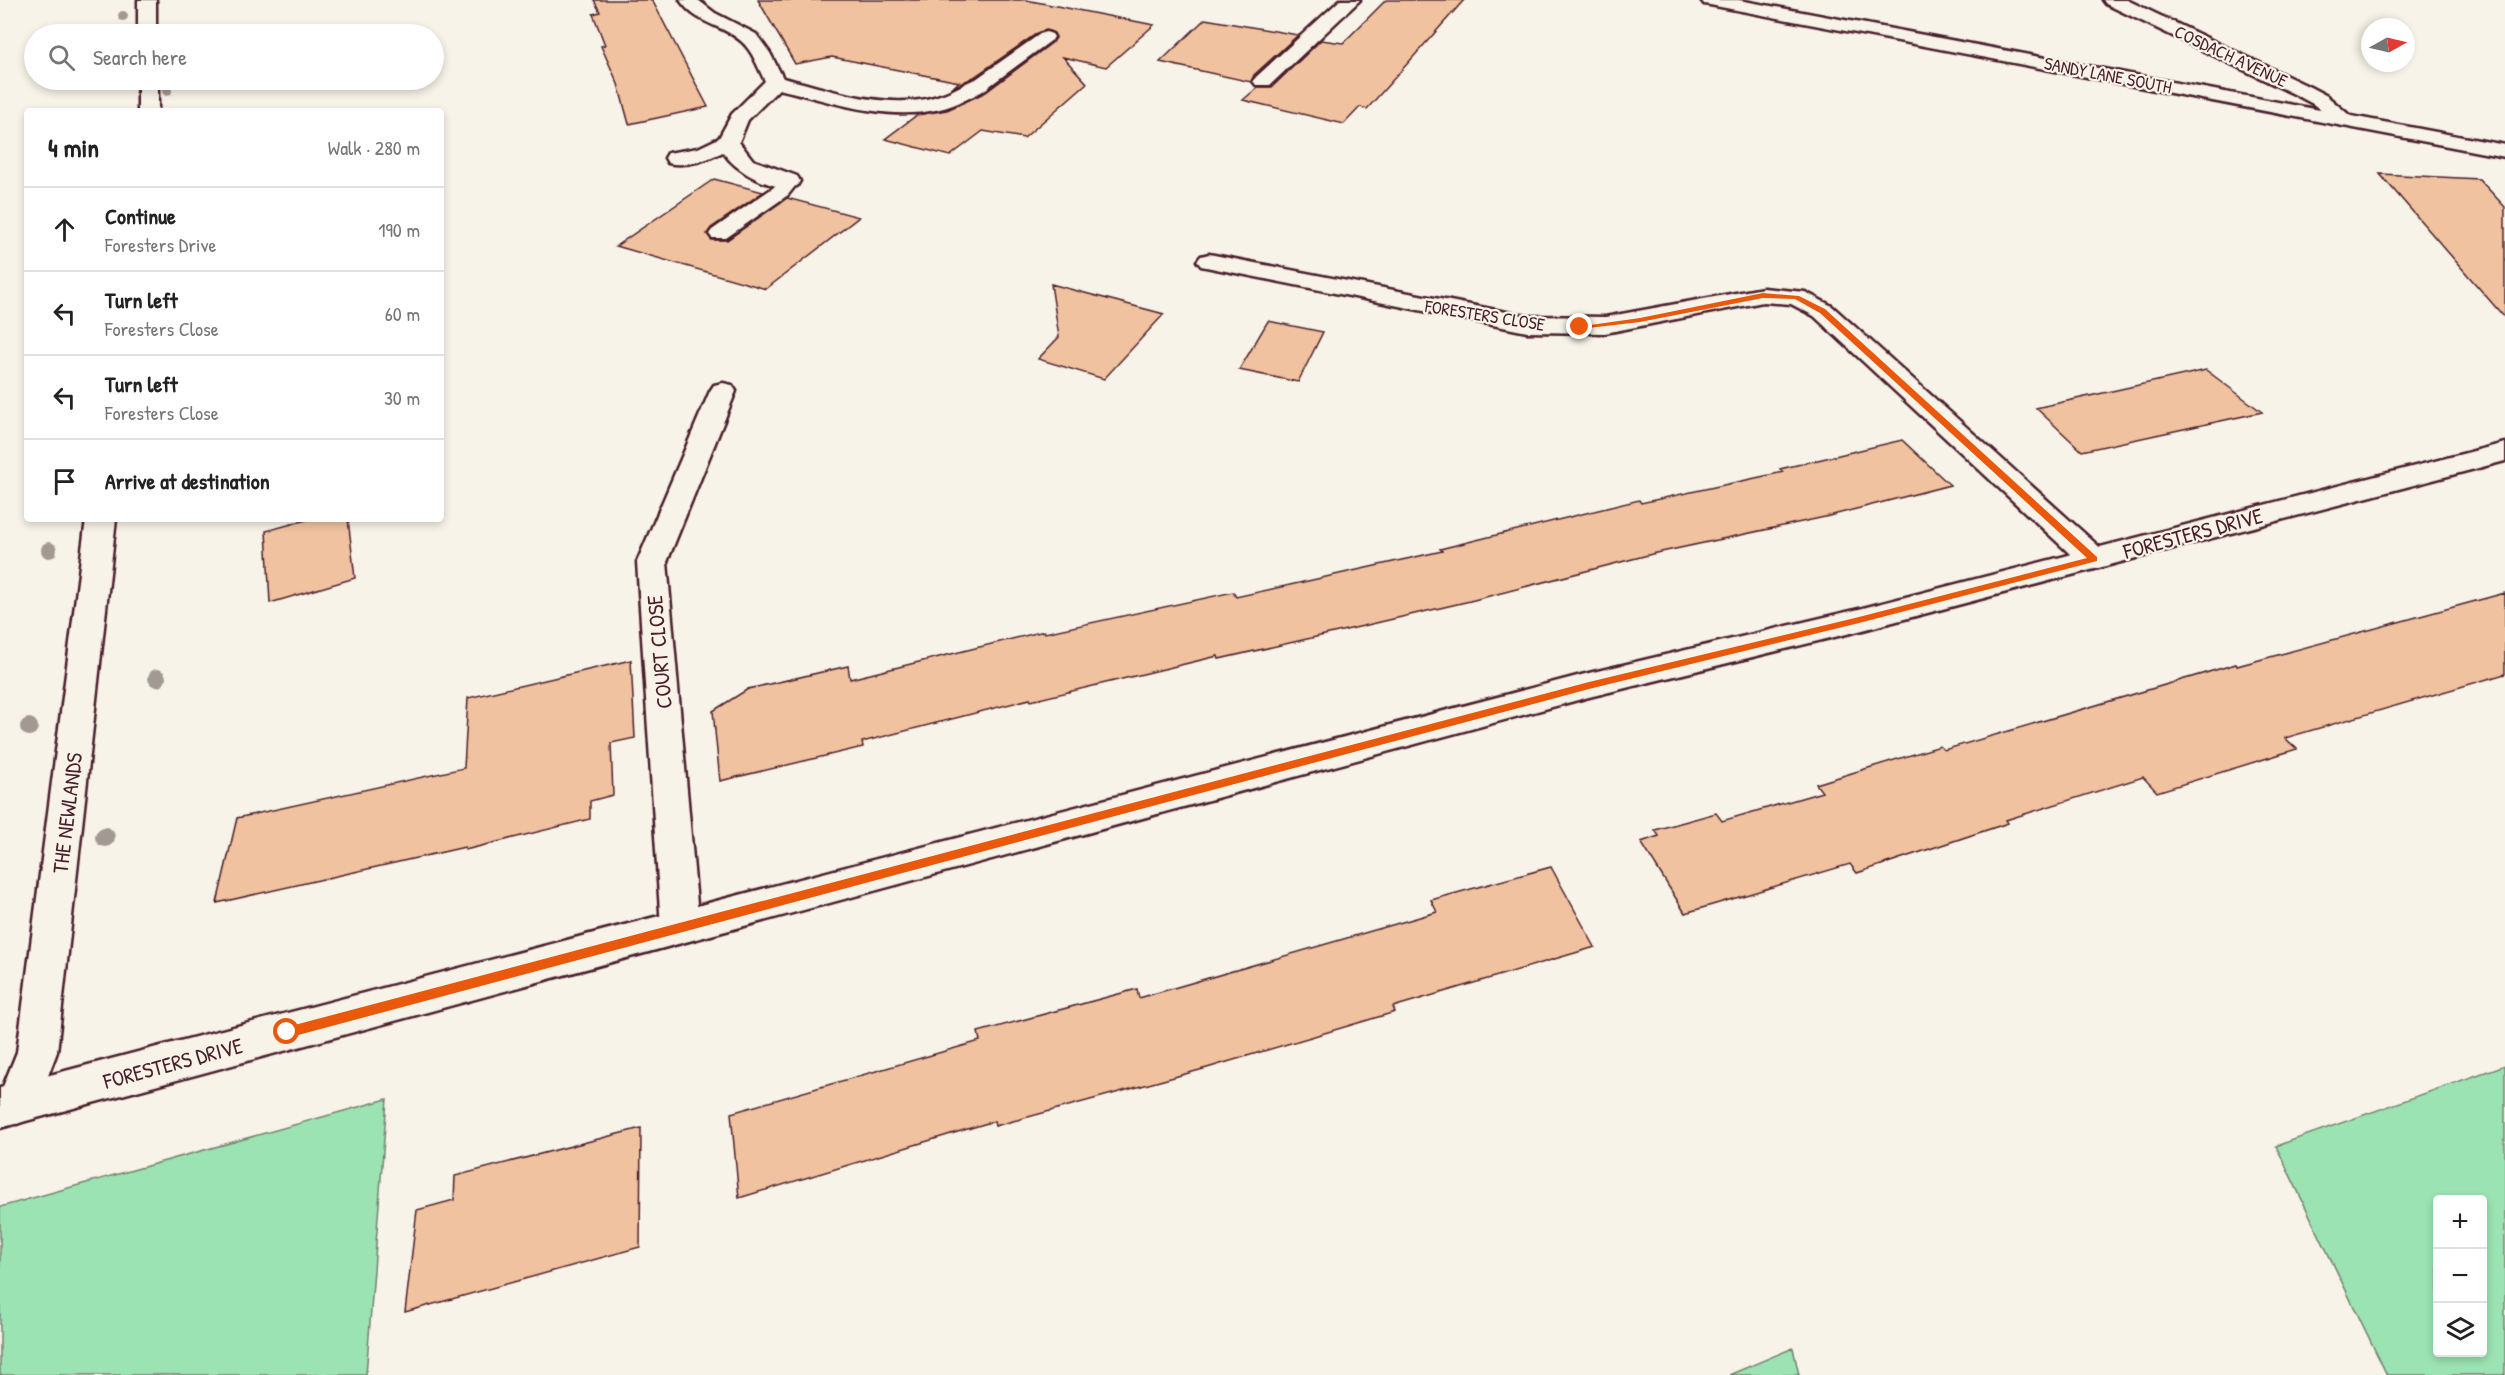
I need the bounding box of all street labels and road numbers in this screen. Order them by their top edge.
street label: COSDACH AVENUE [2170,19,2292,93]
street label: SANDY LANE SOUTH [2042,50,2174,100]
street label: FORESTERS CLOSE [1422,293,1547,337]
street label: FORESTERS DRIVE [2119,500,2266,566]
street label: COURT CLOSE [639,594,679,710]
street label: THE NEWLANDS [45,751,89,875]
street label: FORESTERS DRIVE [99,1030,246,1096]

